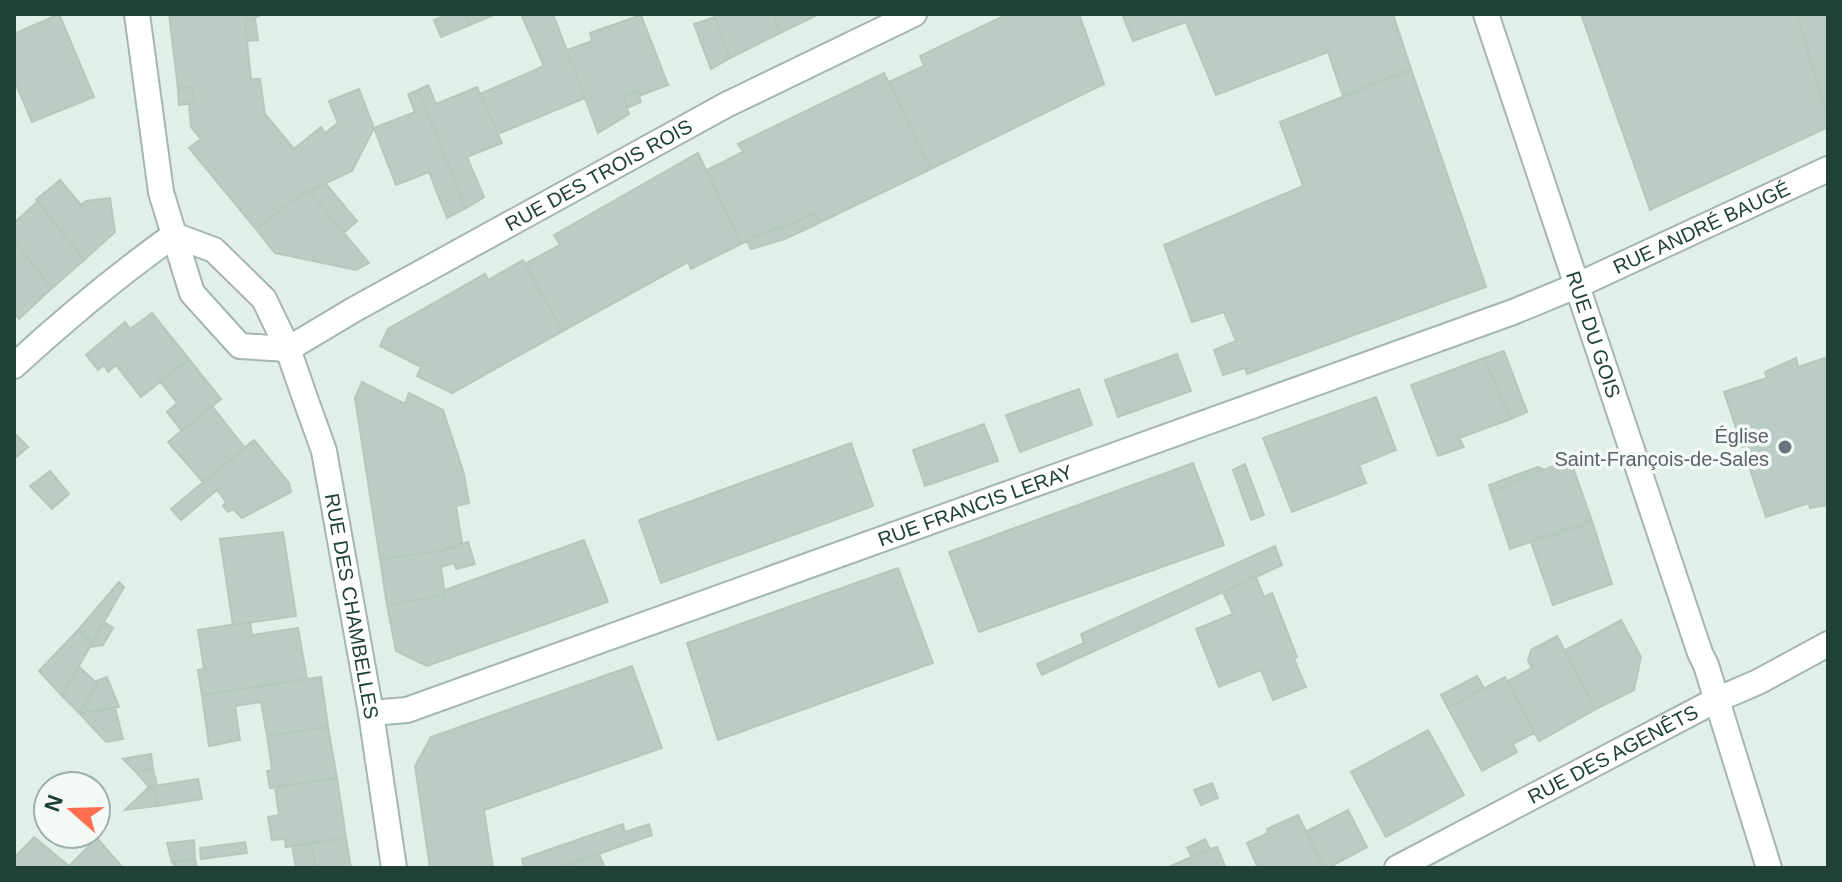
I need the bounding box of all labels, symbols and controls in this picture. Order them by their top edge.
street label: RUE DES TROIS ROIS [501,115,696,235]
street label: RUE ANDRÉ BAUGÉ [1610,177,1793,278]
street label: RUE DU GOIS [1562,268,1625,401]
place label: Église Saint-François-de-Sales [1554,425,1769,470]
marker: Église Saint-François-de-Sales [1776,438,1794,456]
street label: RUE FRANCIS LERAY [875,460,1076,551]
street label: RUE DES CHAMBELLES [321,491,383,721]
street label: RUE DES AGENÊTS [1524,701,1702,808]
north arrow [32,770,112,850]
text: N [39,792,68,815]

